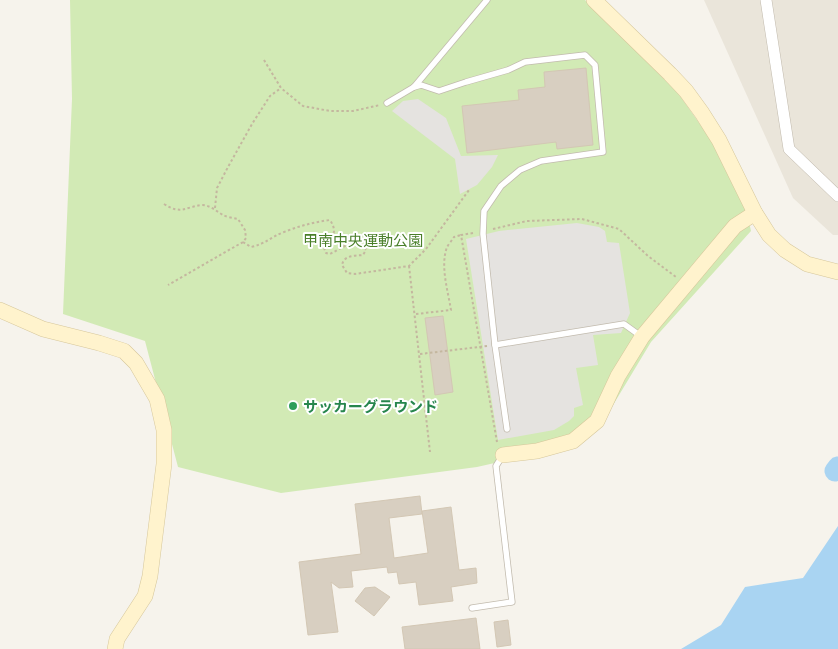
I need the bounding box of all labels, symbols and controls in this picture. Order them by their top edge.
park label: 甲南中央運動公園 [303,231,423,250]
place label: サッカーグラウンド [303,397,438,416]
marker: サッカーグラウンド [287,400,299,412]

